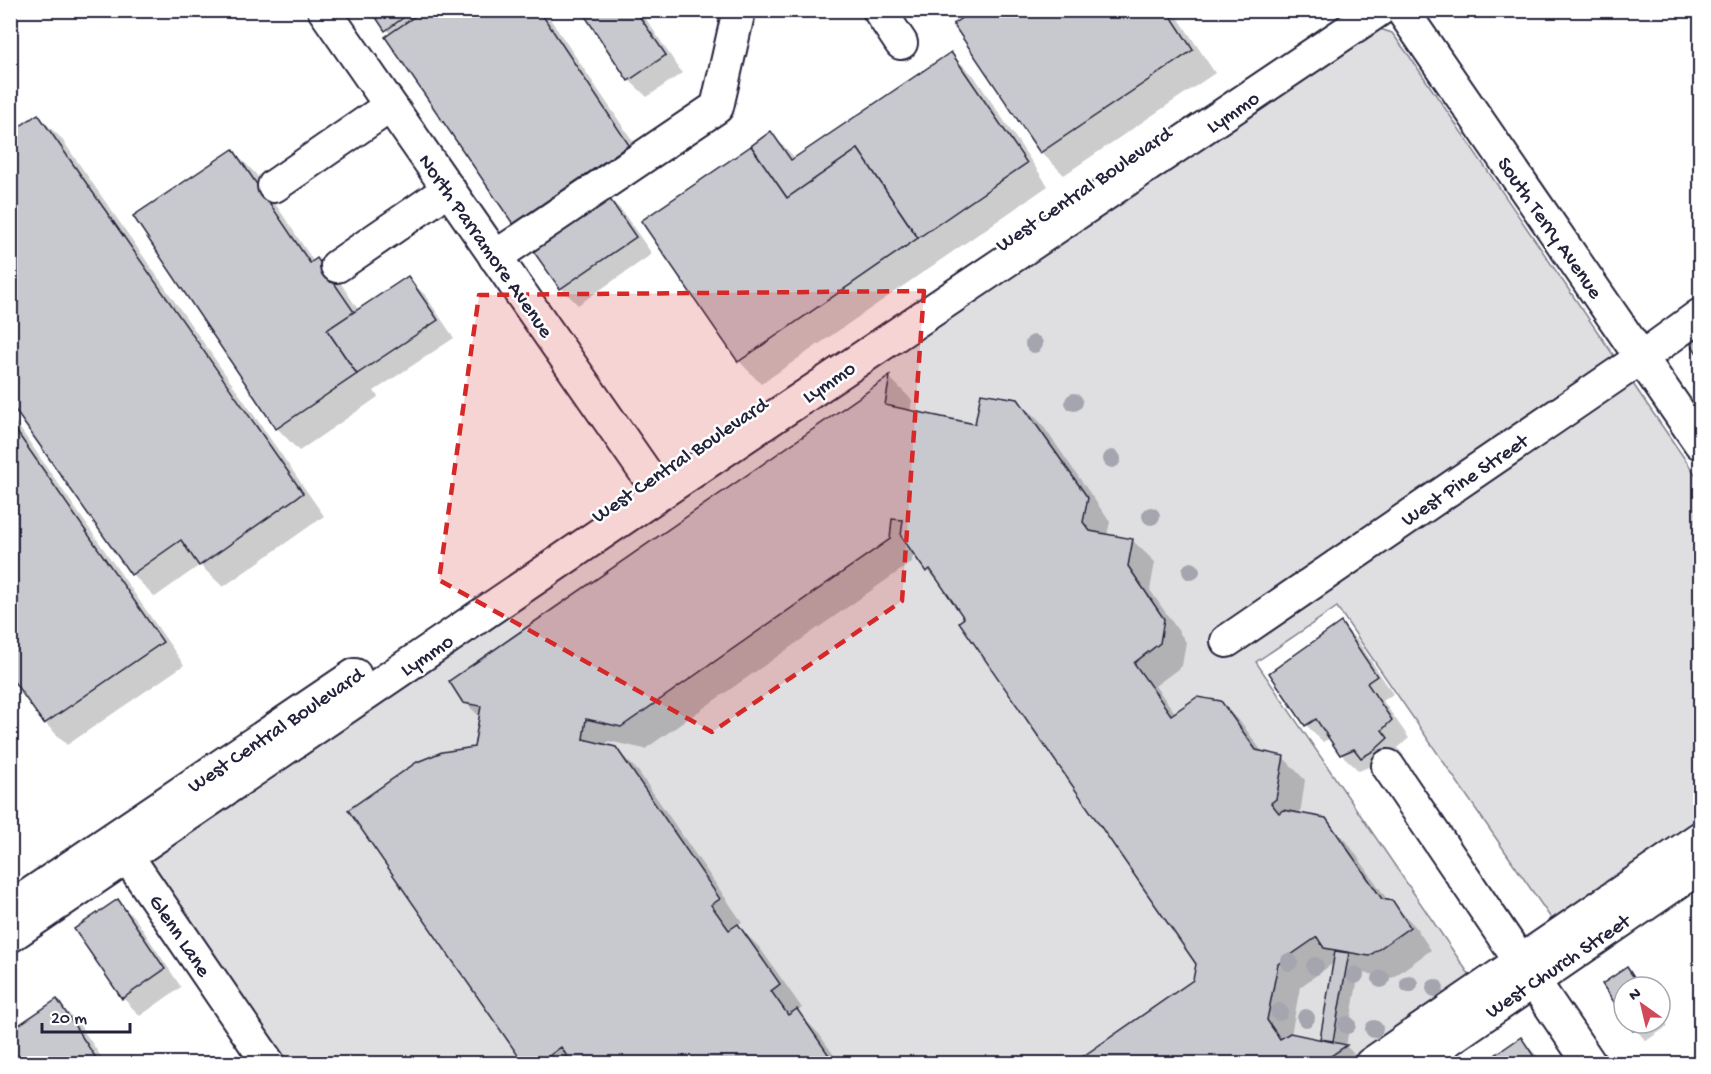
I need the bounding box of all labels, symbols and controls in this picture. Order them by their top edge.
street label: Lymmo [1203,87,1265,141]
street label: West Central Boulevard [992,122,1179,259]
street label: North Parramore Avenue [411,150,558,345]
street label: South Terry Avenue [1490,153,1607,306]
street label: Lymmo [799,357,861,411]
street label: West Central Boulevard [588,393,775,530]
street label: West Pine Street [1398,429,1536,534]
street label: Lymmo [397,630,459,684]
street label: West Central Boulevard [184,663,371,800]
street label: Glenn Lane [142,891,215,984]
street label: West Church Street [1482,909,1638,1026]
north arrow [1612,975,1672,1035]
text: N [1626,984,1646,1006]
scale bar [42,996,130,1034]
text: 20 m [51,1009,87,1030]

